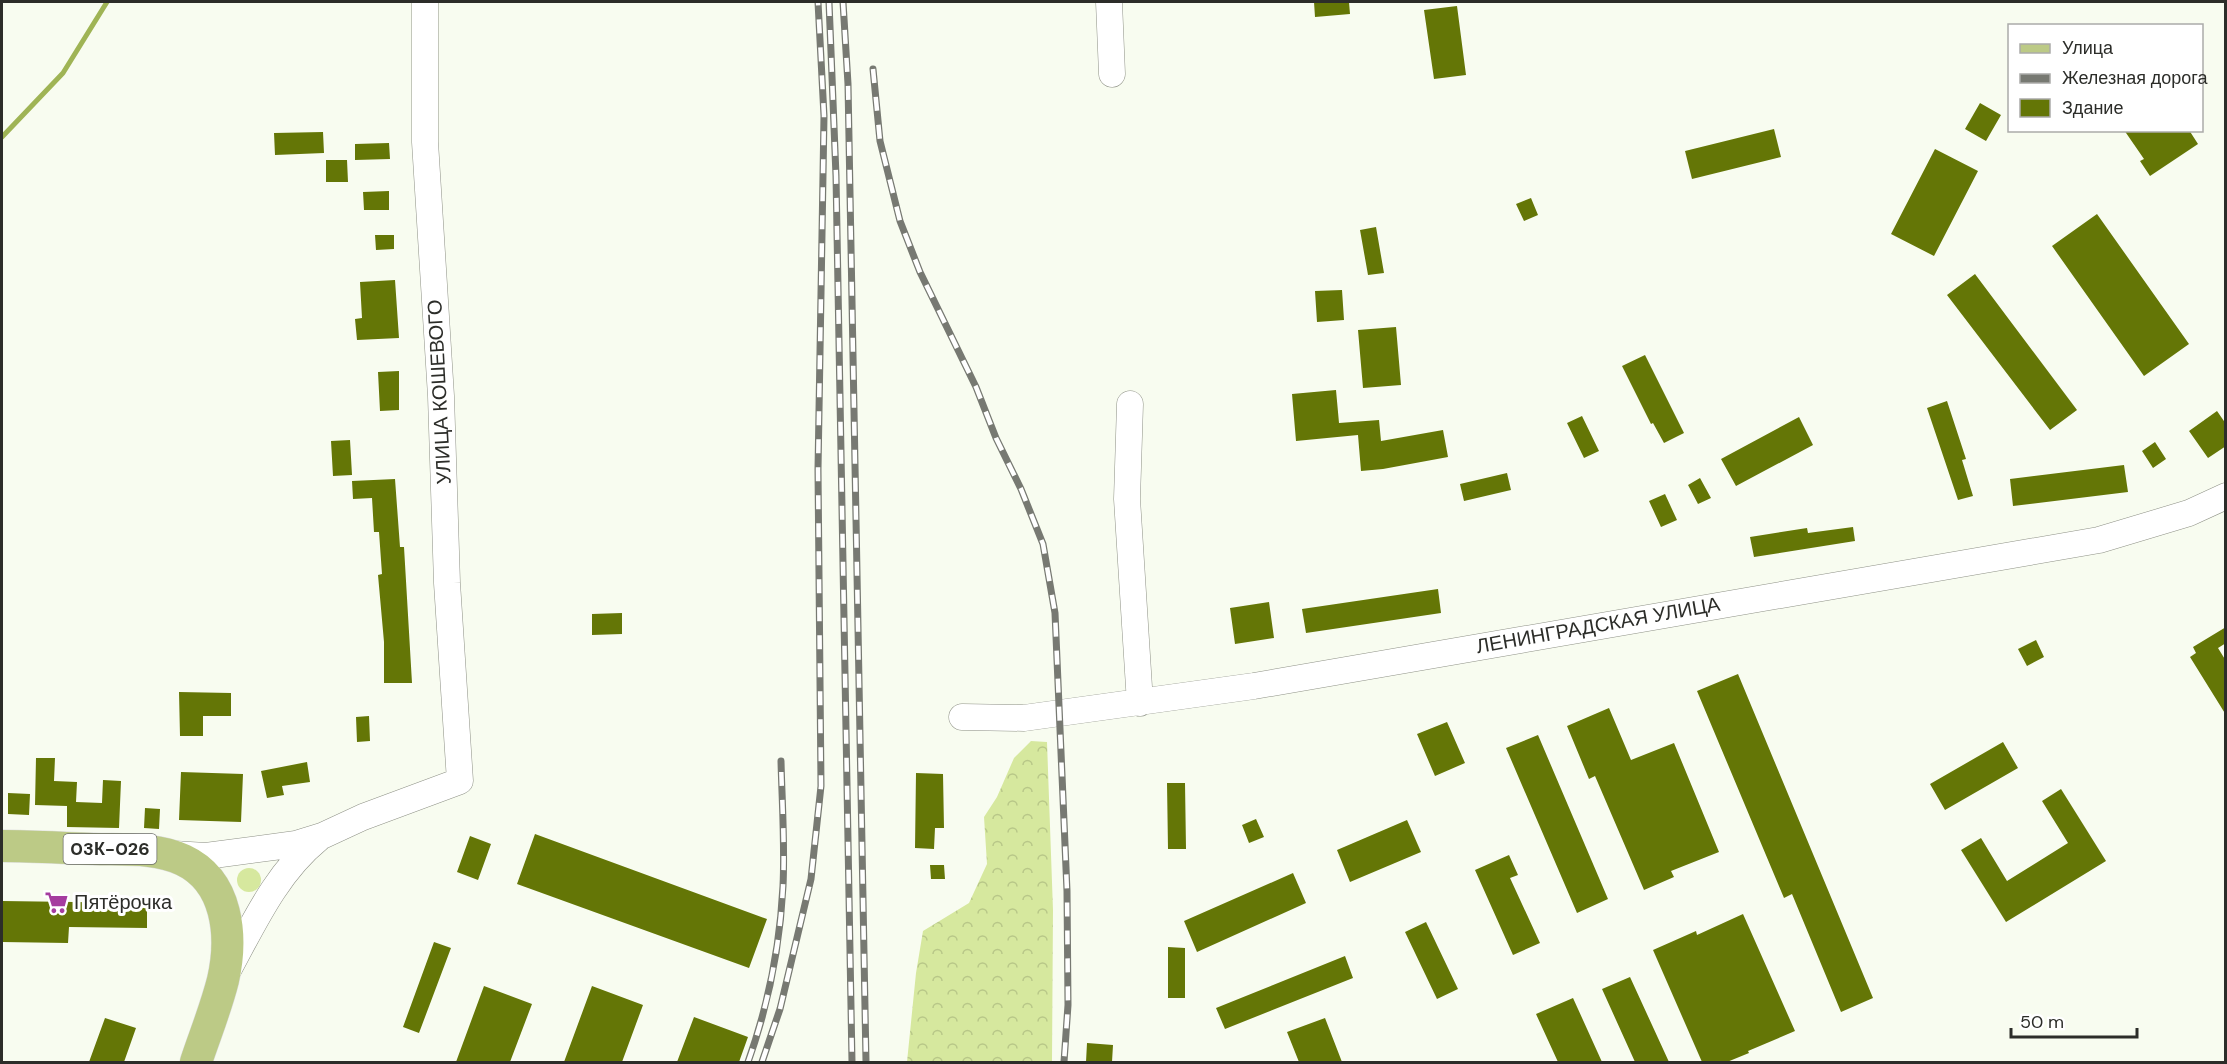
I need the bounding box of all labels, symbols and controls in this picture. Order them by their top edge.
legend [2008,24,2203,132]
text: Улица [2062,36,2114,60]
text: Железная дорога [2062,66,2208,90]
text: Здание [2062,96,2123,120]
street label: УЛИЦА КОШЕВОГО [421,299,457,485]
street label: ЛЕНИНГРАДСКАЯ УЛИЦА [1474,591,1723,659]
road number: 03К-026 [63,834,156,864]
supermarket icon: Пятёрочка [43,889,69,915]
place label: Пятёрочка [74,889,173,915]
scale bar [2011,1001,2137,1039]
text: 50 m [2020,1010,2064,1034]

